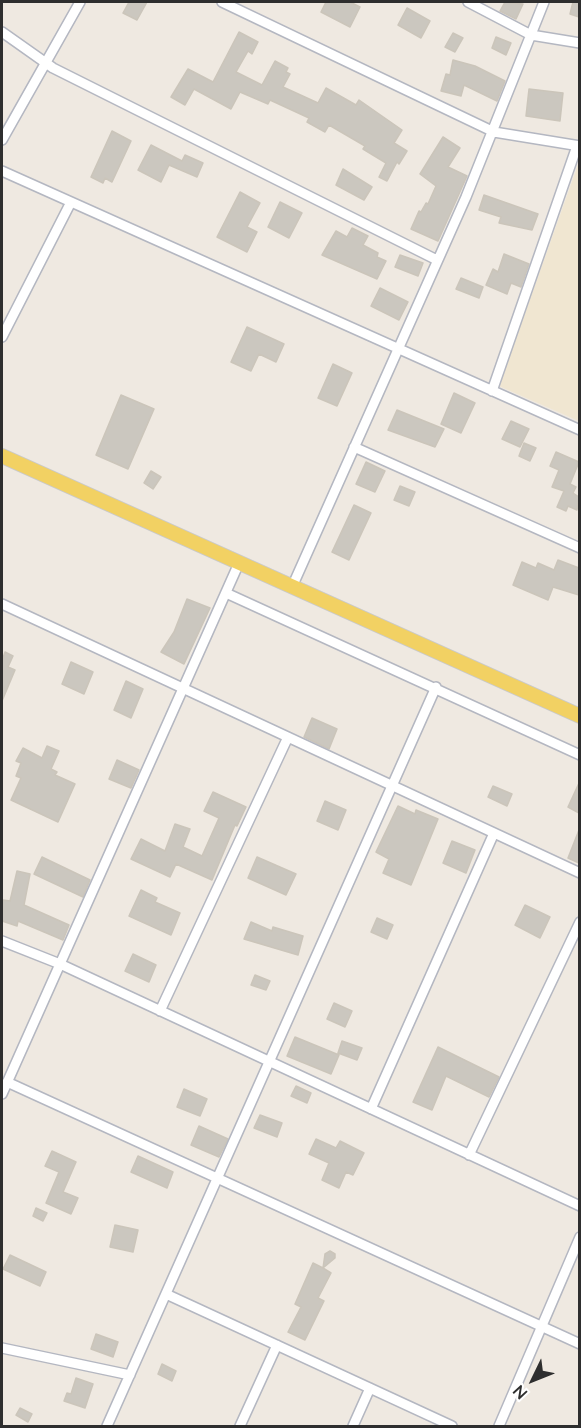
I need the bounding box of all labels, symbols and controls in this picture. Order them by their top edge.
north arrow [503,1350,563,1410]
text: N [508,1382,531,1404]

